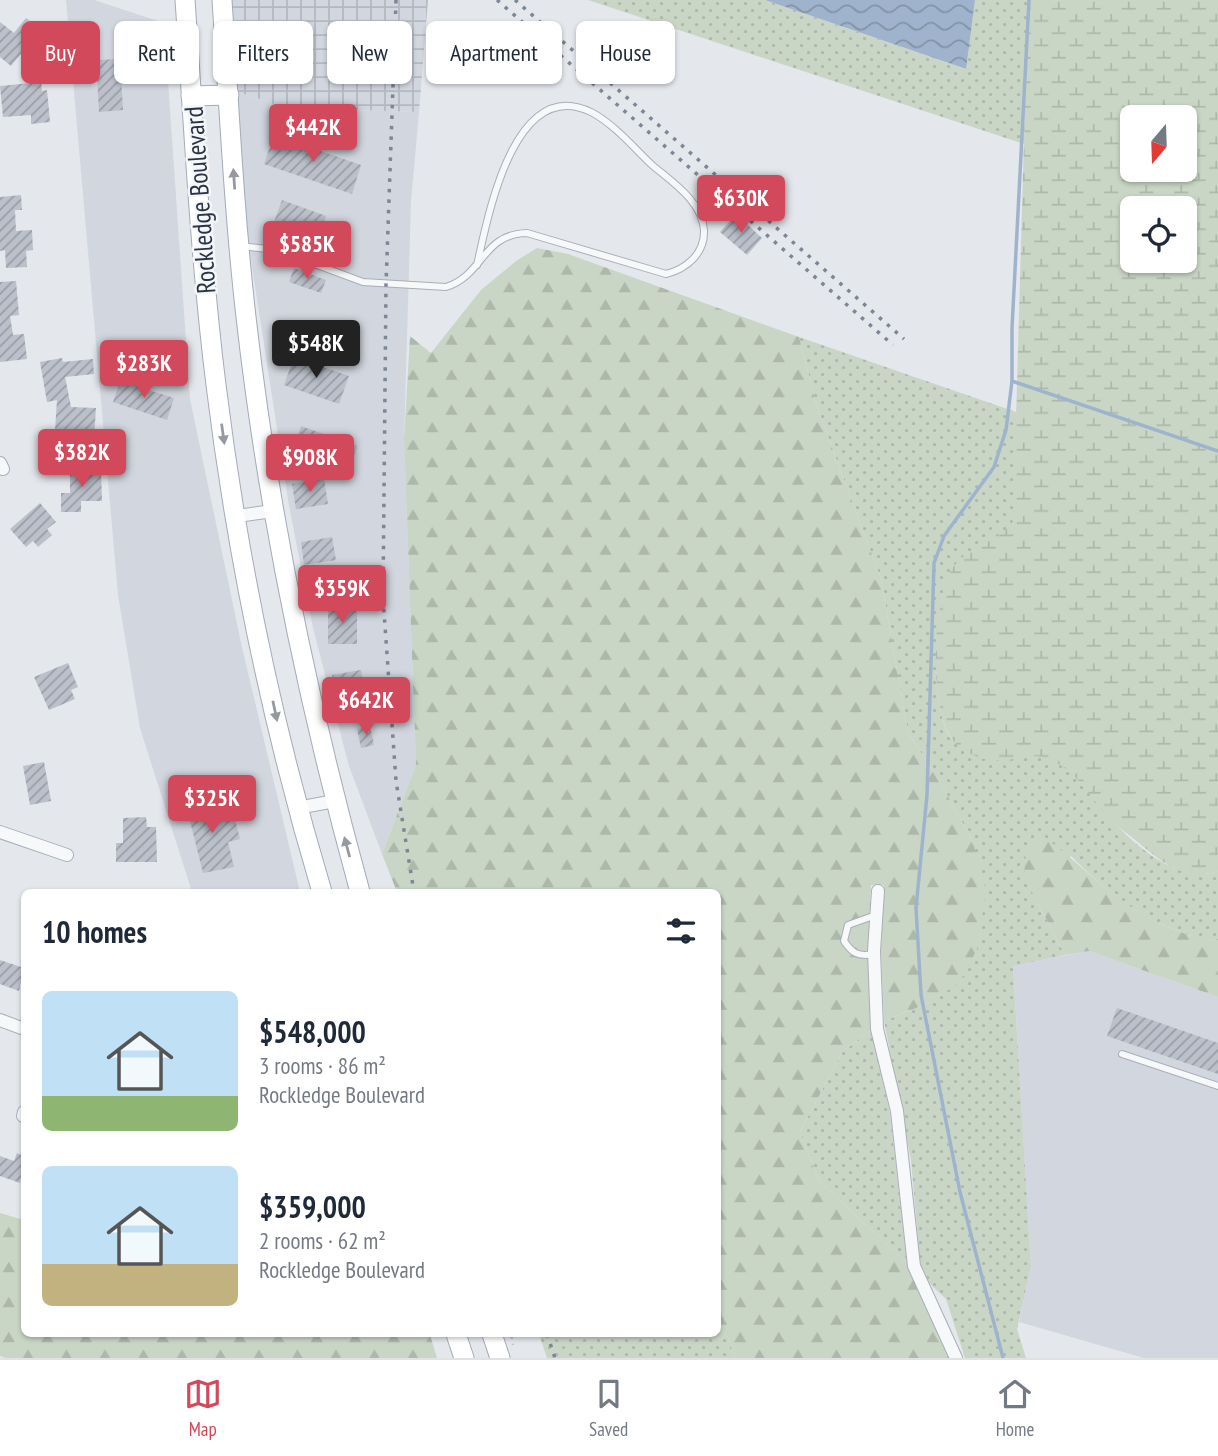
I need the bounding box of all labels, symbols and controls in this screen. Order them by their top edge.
chip: Buy [21,21,100,84]
chip: Rent [114,21,199,84]
chip: Filters [213,21,313,84]
chip: New [327,21,412,84]
chip: Apartment [426,21,562,84]
chip: House [576,21,675,84]
pin: $442K [264,104,362,164]
street label: Rockledge Boulevard [176,105,223,295]
north arrow [1120,105,1197,182]
map controls [1120,105,1197,273]
text: $442K [285,112,341,141]
one-way arrow [228,167,239,189]
pin: $630K [692,176,790,235]
text: $630K [713,183,769,212]
button: locate [1120,196,1197,273]
pin: $585K [258,222,356,281]
text: $585K [279,229,335,258]
pin: $548K [267,320,365,380]
text: $548K [288,328,344,357]
pin: $283K [95,340,193,400]
text: $283K [116,348,172,377]
one-way arrow [218,423,229,445]
pin: $382K [33,430,131,489]
pin: $908K [261,434,359,494]
text: $382K [54,437,110,466]
text: $908K [282,442,338,471]
pin: $359K [293,566,391,625]
text: $359K [314,573,370,602]
pin: $642K [317,678,415,737]
text: $642K [338,685,394,714]
one-way arrow [270,700,281,722]
pin: $325K [163,776,261,835]
text: $325K [184,783,240,812]
one-way arrow [342,836,352,857]
text: 10 homes [42,912,147,951]
icon: filters [662,912,700,950]
text: $548,000 [259,1012,366,1051]
icon: home [98,1019,182,1103]
text: 3 rooms · 86 m² [259,1051,386,1080]
text: Rockledge Boulevard [259,1080,425,1109]
text: $359,000 [259,1187,366,1226]
icon: home [98,1194,182,1278]
text: 2 rooms · 62 m² [259,1226,386,1255]
text: Rockledge Boulevard [259,1255,425,1284]
tab: Map [184,1375,222,1441]
tab: Saved [589,1375,628,1441]
tab: Home [996,1375,1034,1441]

